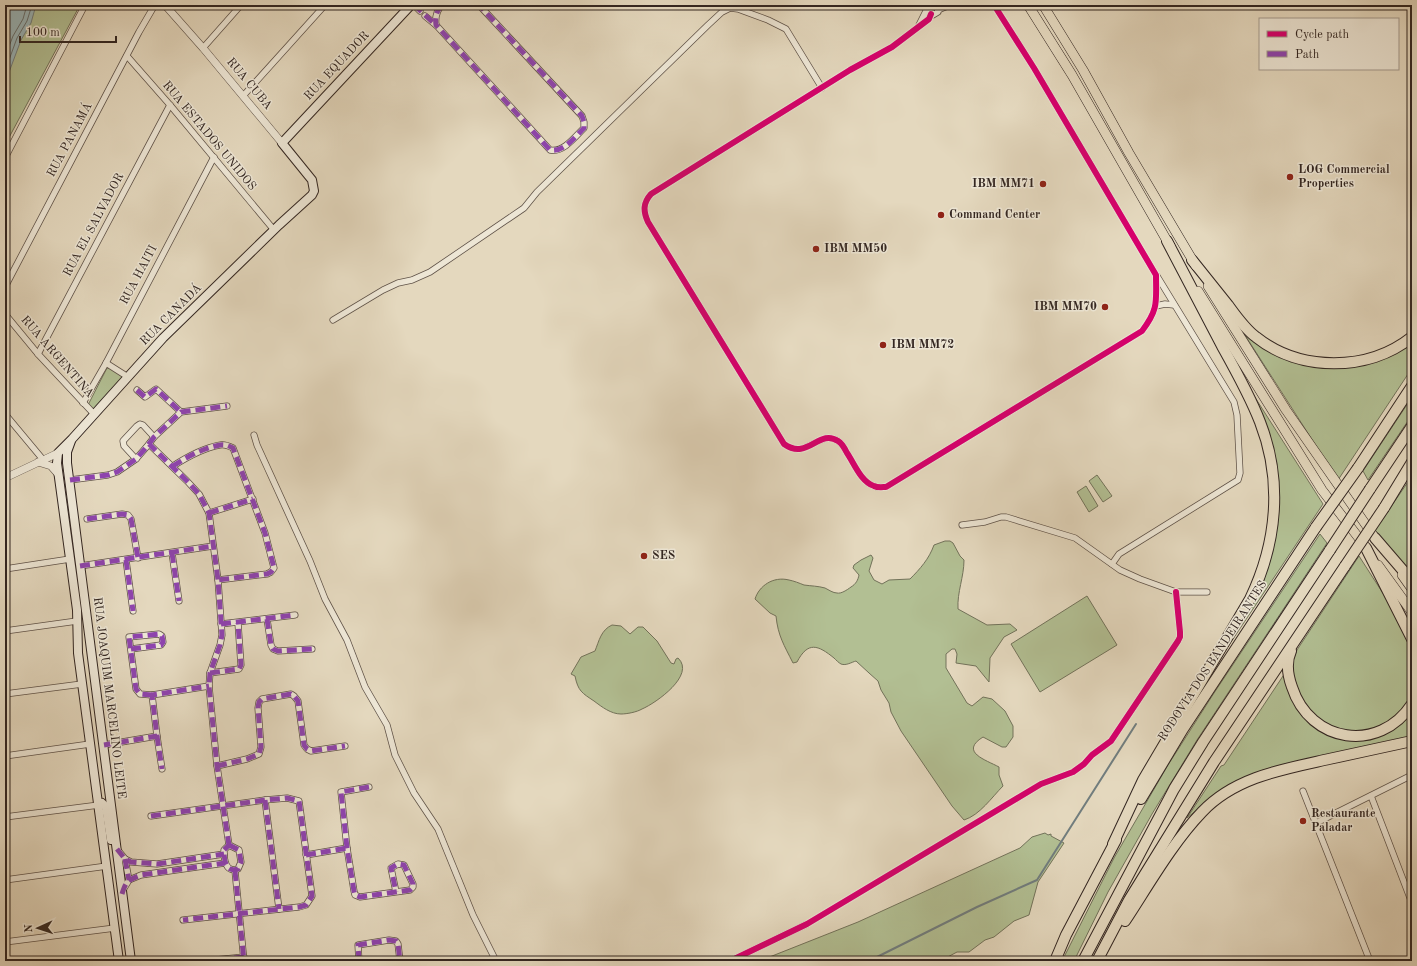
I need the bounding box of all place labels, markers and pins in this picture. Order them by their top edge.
place label: LOG Commercial Properties [1298,164,1390,190]
marker: LOG Commercial Properties [1285,172,1295,182]
place label: IBM MM71 [972,178,1035,190]
marker: IBM MM71 [1038,179,1048,189]
place label: Command Center [949,209,1040,221]
marker: Command Center [936,210,946,220]
place label: IBM MM50 [824,242,887,255]
marker: IBM MM50 [811,244,821,254]
place label: IBM MM70 [1034,301,1097,313]
marker: IBM MM70 [1100,302,1110,312]
place label: IBM MM72 [891,339,954,351]
marker: IBM MM72 [878,340,888,350]
place label: SES [652,550,675,562]
marker: SES [639,551,649,561]
place label: Restaurante Paladar [1311,808,1376,834]
marker: Restaurante Paladar [1298,816,1308,826]

